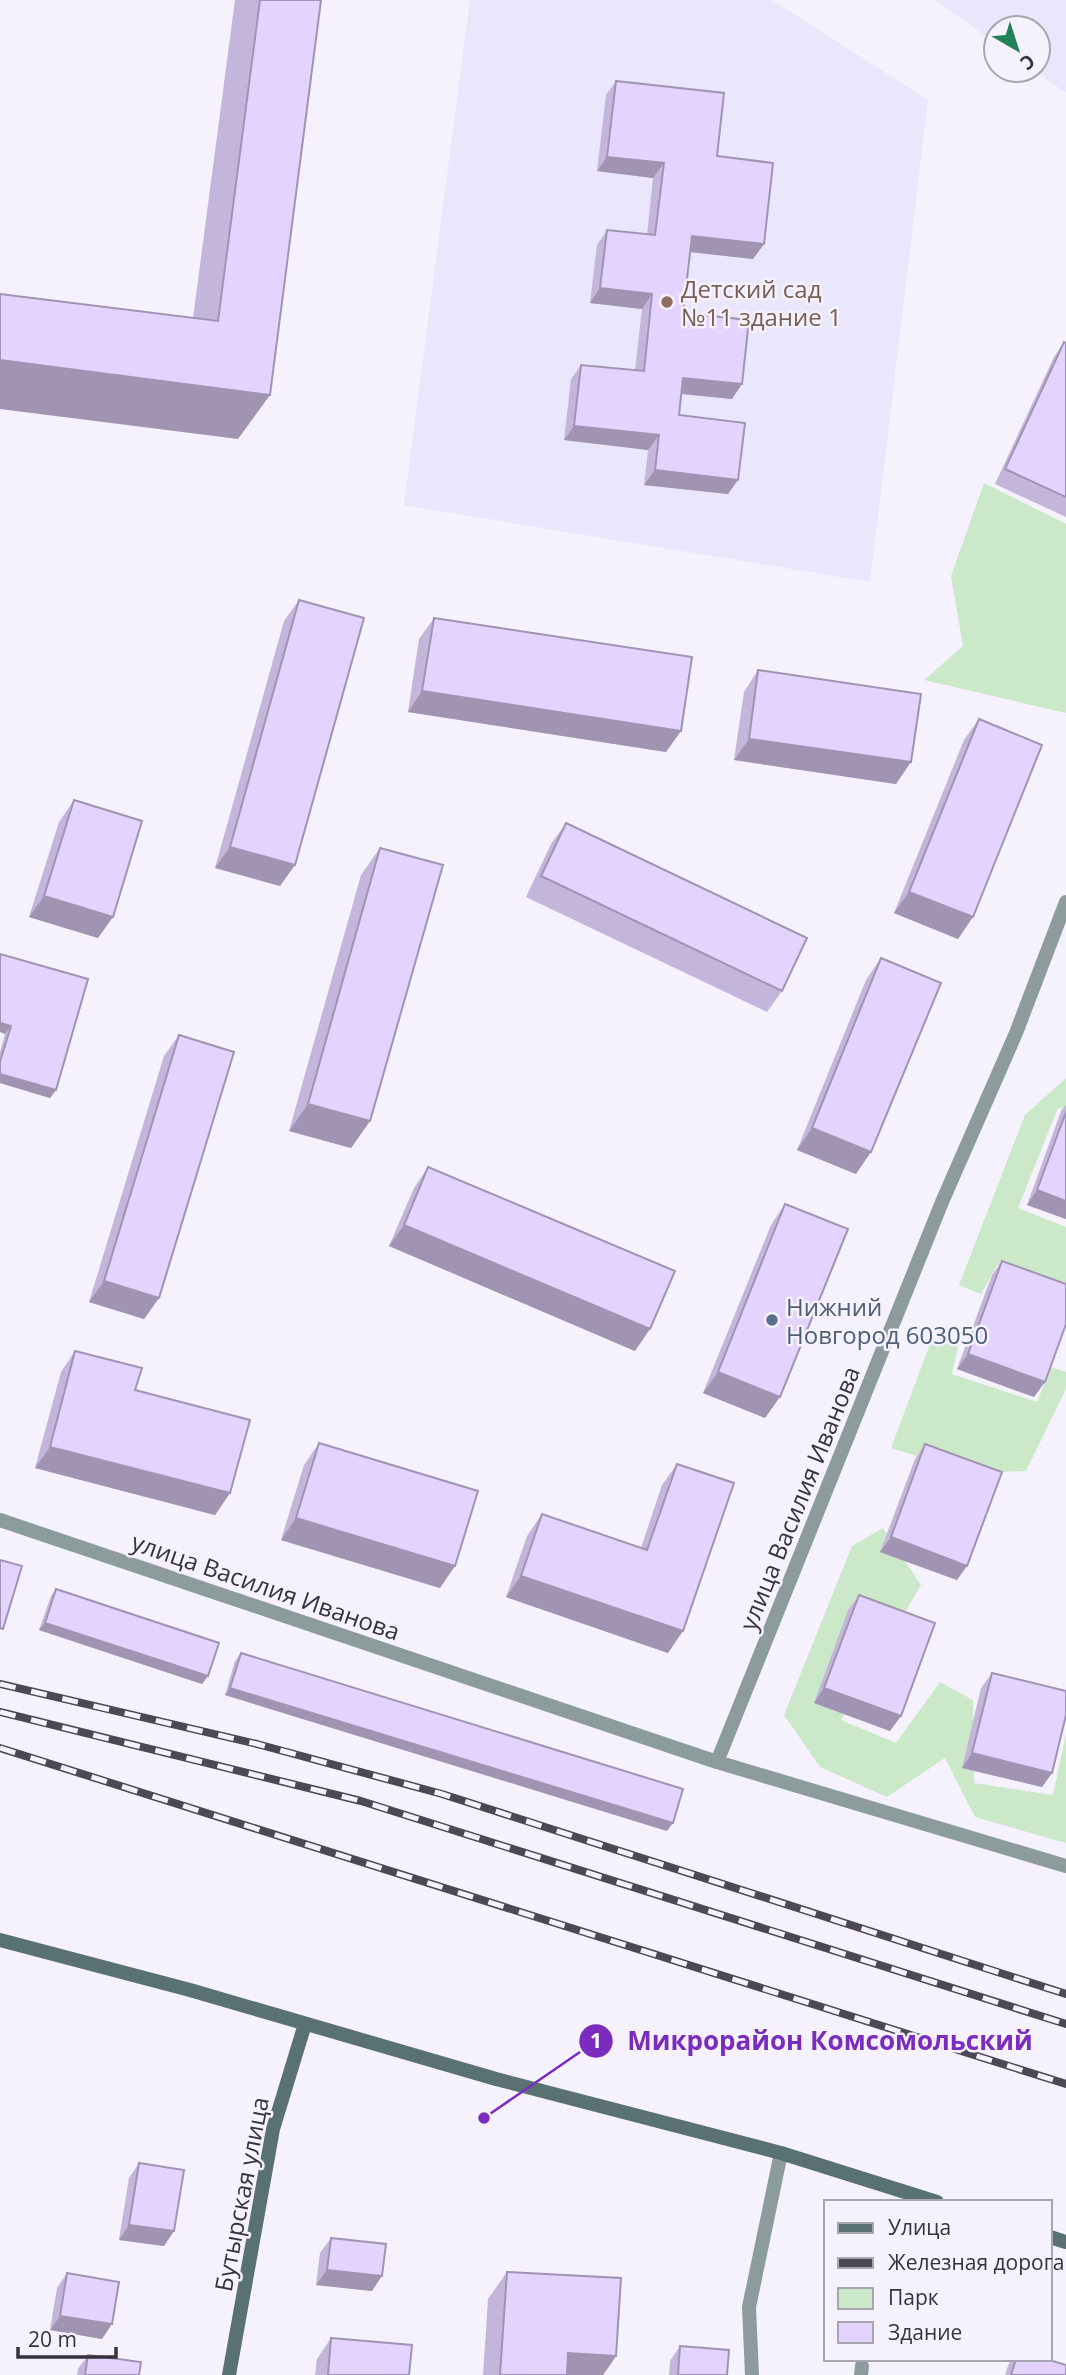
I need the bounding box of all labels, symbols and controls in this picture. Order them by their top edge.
north arrow [982,14,1052,84]
text: С [1015,48,1041,76]
place label: Детский сад №11 здание 1 [681,272,842,333]
marker: Детский сад №11 здание 1 [659,294,675,310]
place label: Нижний Новгород 603050 [786,1290,988,1351]
marker: Нижний Новгород 603050 [764,1312,780,1328]
street label: улица Василия Иванова [731,1361,867,1635]
street label: улица Василия Иванова [127,1525,405,1647]
callout: Микрорайон Комсомольский [578,2018,1047,2065]
text: Микрорайон Комсомольский [627,2022,1033,2058]
text: 1 [590,2026,602,2054]
street label: Бутырская улица [206,2094,276,2294]
legend [824,2200,1052,2361]
text: Улица [888,2213,951,2241]
text: Железная дорога [888,2248,1064,2276]
text: Парк [888,2283,939,2311]
scale bar [18,2316,116,2360]
text: Здание [888,2318,962,2346]
text: 20 m [28,2325,77,2353]

